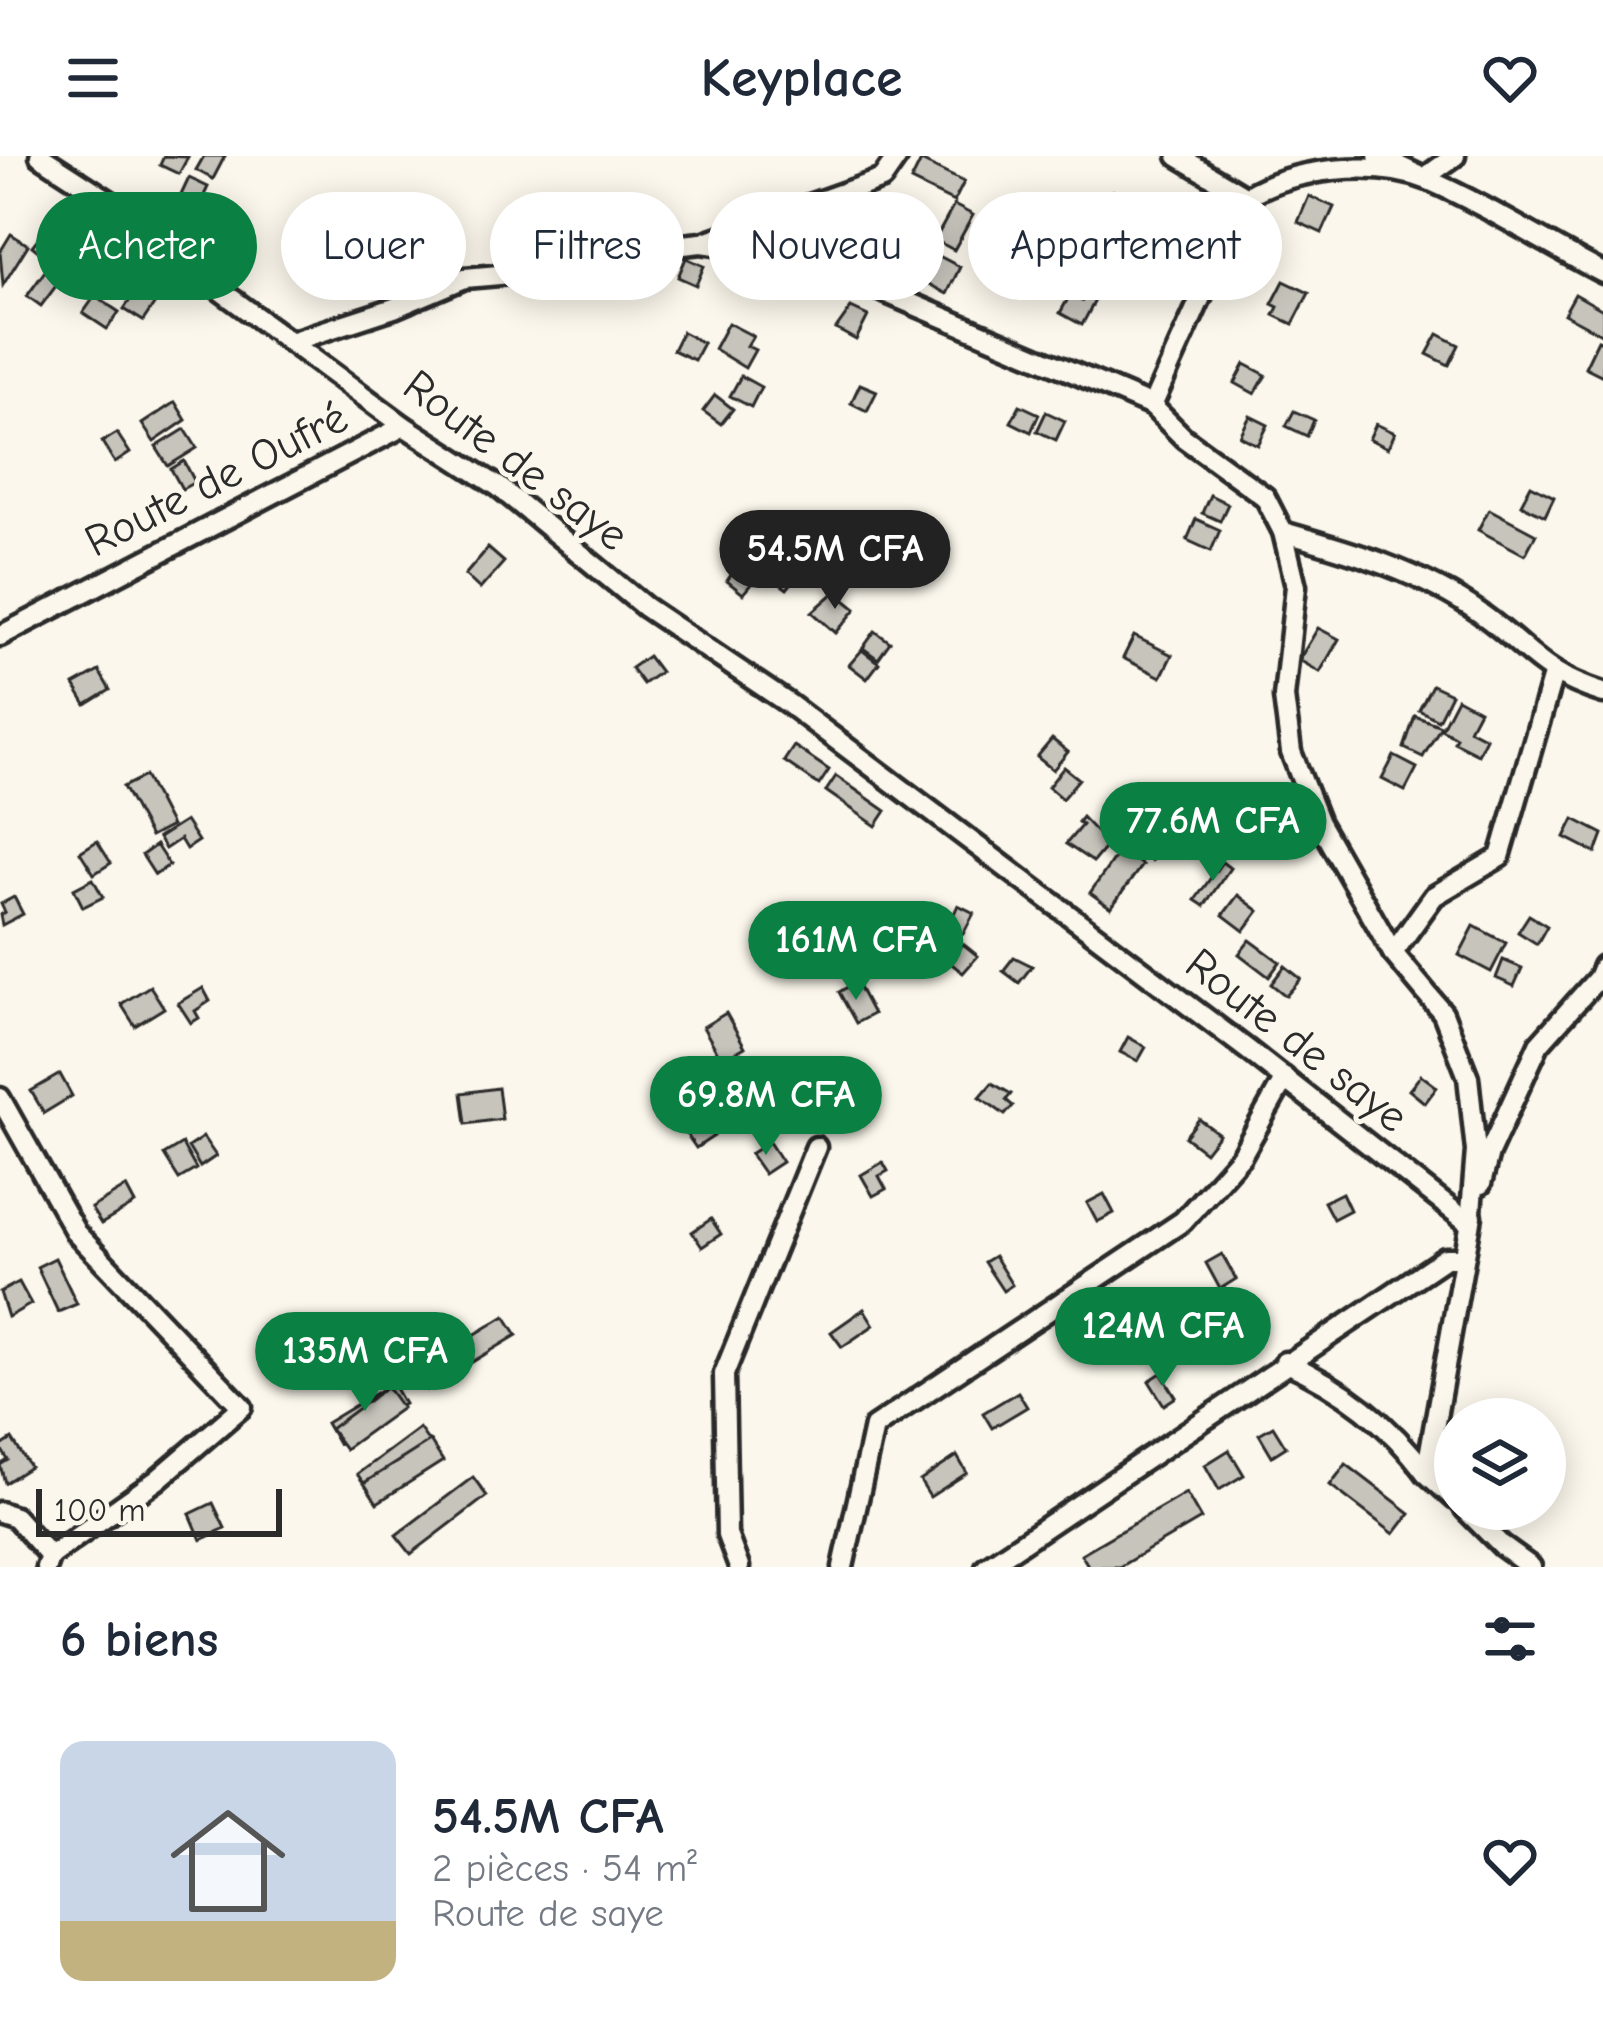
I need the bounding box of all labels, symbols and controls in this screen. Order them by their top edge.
icon: menu [60,45,126,111]
icon: heart [1477,45,1543,111]
text: Keyplace [701,47,902,110]
chip: Acheter [36,192,257,300]
chip: Louer [281,192,466,300]
chip: Filtres [490,192,684,300]
chip: Nouveau [708,192,944,300]
chip: Appartement [968,192,1282,300]
street label: Route de saye [394,359,638,561]
street label: Route de Oufré [76,391,356,567]
pin: 54.5M CFA [698,510,972,612]
text: 54.5M CFA [746,526,924,571]
pin: 77.6M CFA [1076,782,1350,884]
text: 77.6M CFA [1127,798,1299,843]
pin: 161M CFA [732,901,980,1003]
text: 161M CFA [775,917,937,962]
street label: Route de saye [1176,937,1418,1143]
pin: 69.8M CFA [629,1056,903,1158]
text: 69.8M CFA [677,1072,855,1117]
pin: 124M CFA [1039,1287,1287,1389]
text: 124M CFA [1082,1303,1244,1348]
pin: 135M CFA [241,1312,489,1414]
text: 135M CFA [282,1328,448,1373]
map controls [1434,1398,1566,1530]
button: layers [1434,1398,1566,1530]
scale bar [36,1483,282,1536]
text: 100 m [54,1491,146,1529]
icon: filters [1477,1606,1543,1672]
text: 6 biens [60,1610,218,1669]
text: 54.5M CFA [432,1787,664,1846]
icon: home [156,1789,300,1933]
icon: heart [1477,1828,1543,1894]
text: 2 pièces · 54 m² [432,1846,697,1891]
text: Route de saye [432,1891,664,1936]

